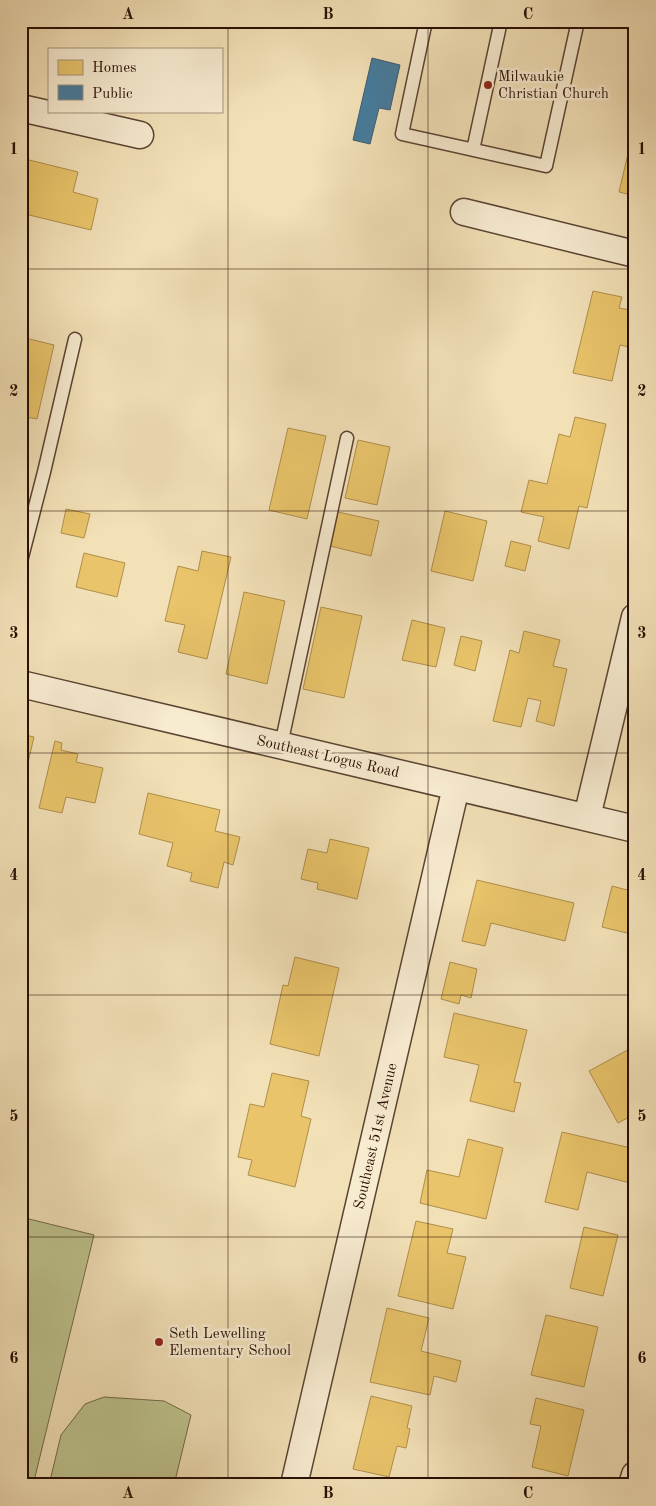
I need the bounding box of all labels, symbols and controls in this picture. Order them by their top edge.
text: A [122,7,134,23]
text: B [322,7,334,23]
text: C [523,7,533,23]
legend [48,48,222,112]
text: Homes [92,61,137,76]
place label: Milwaukie Christian Church [498,70,609,102]
marker: Milwaukie Christian Church [482,79,494,91]
text: Public [92,87,133,102]
text: 1 [9,142,19,158]
text: 1 [637,142,647,158]
text: 2 [9,384,19,400]
text: 2 [637,384,647,400]
text: 3 [9,626,19,642]
text: 3 [637,626,647,642]
street label: Southeast Logus Road [255,734,401,781]
text: 4 [9,868,19,884]
text: 4 [637,868,647,884]
street label: Southeast 51st Avenue [352,1062,401,1211]
text: 5 [9,1109,19,1125]
text: 5 [637,1109,647,1125]
place label: Seth Lewelling Elementary School [169,1327,291,1359]
marker: Seth Lewelling Elementary School [153,1336,165,1348]
text: 6 [9,1351,19,1367]
text: 6 [637,1351,647,1367]
text: A [122,1486,134,1502]
text: B [322,1486,334,1502]
text: C [523,1486,533,1502]

